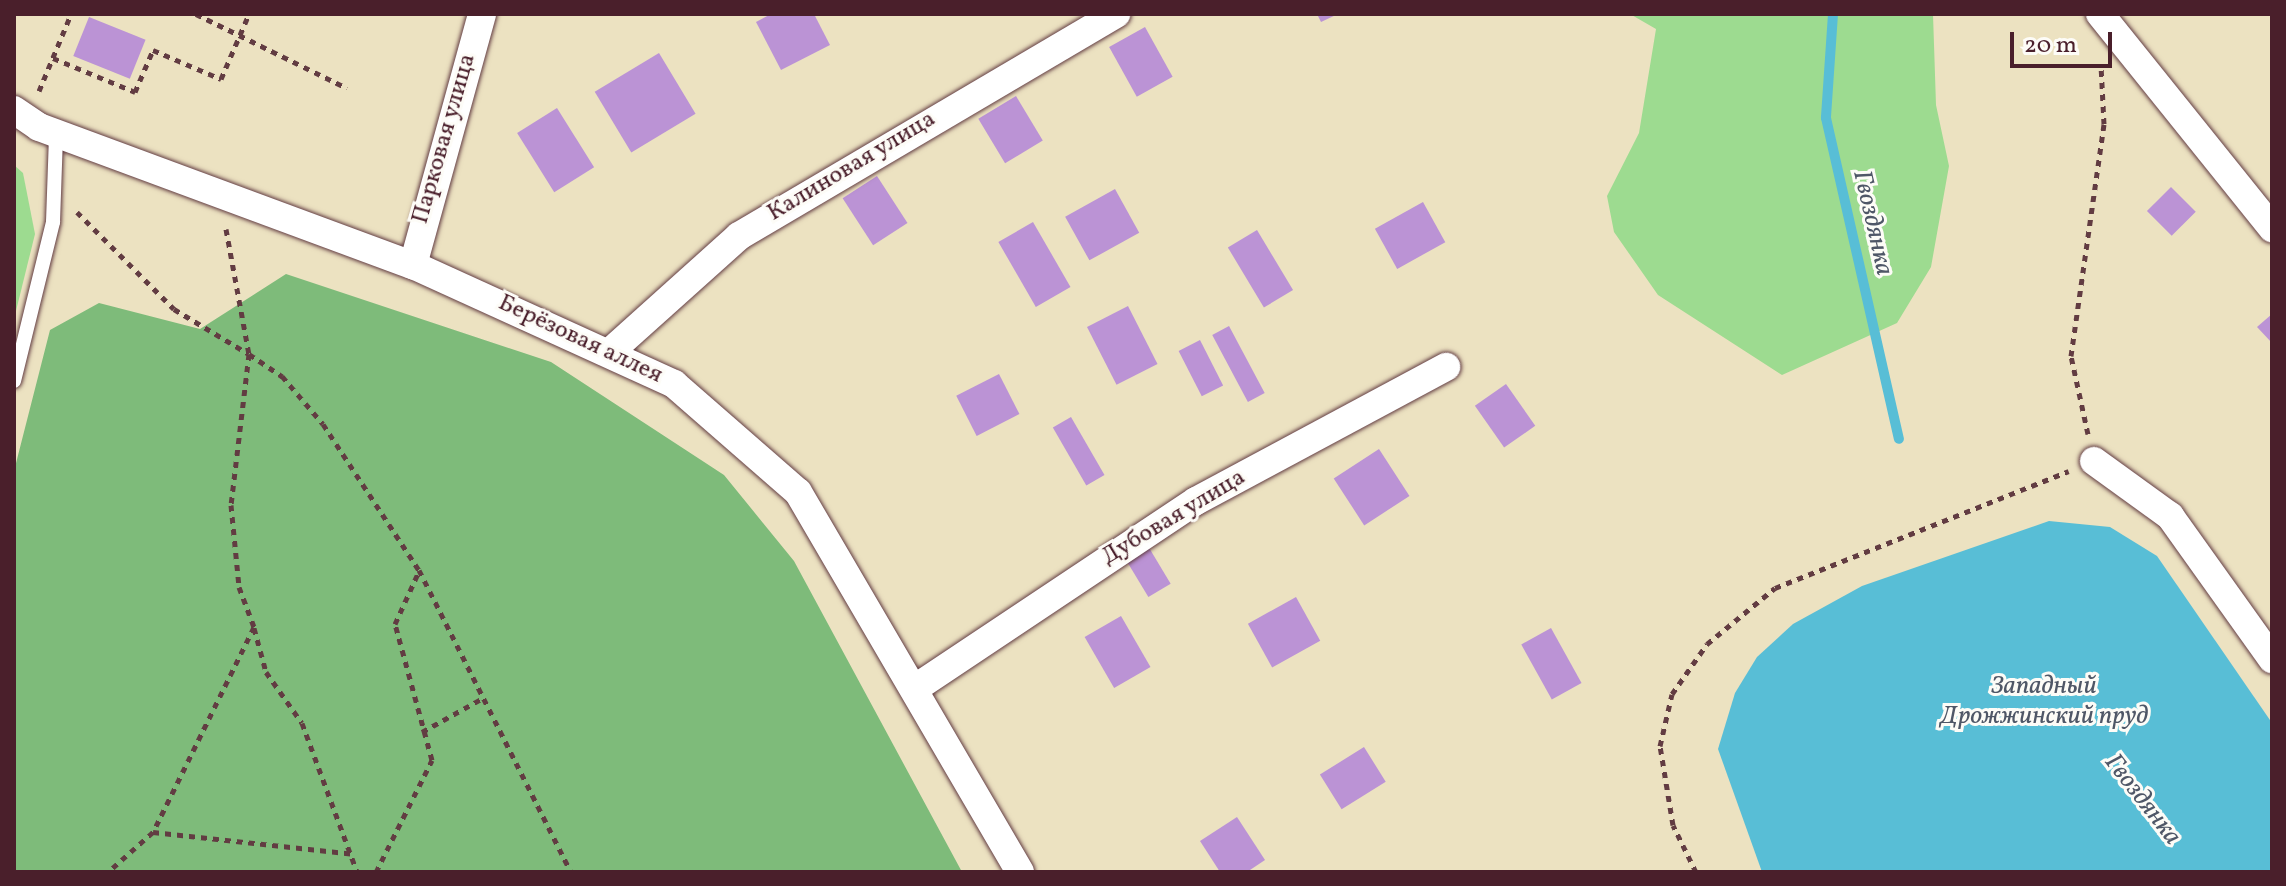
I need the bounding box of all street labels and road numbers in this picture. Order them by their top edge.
street label: Парковая улица [407,50,483,228]
street label: Калиновая улица [762,105,942,229]
street label: Берёзовая аллея [493,289,667,391]
street label: Дубовая улица [1097,464,1251,572]

